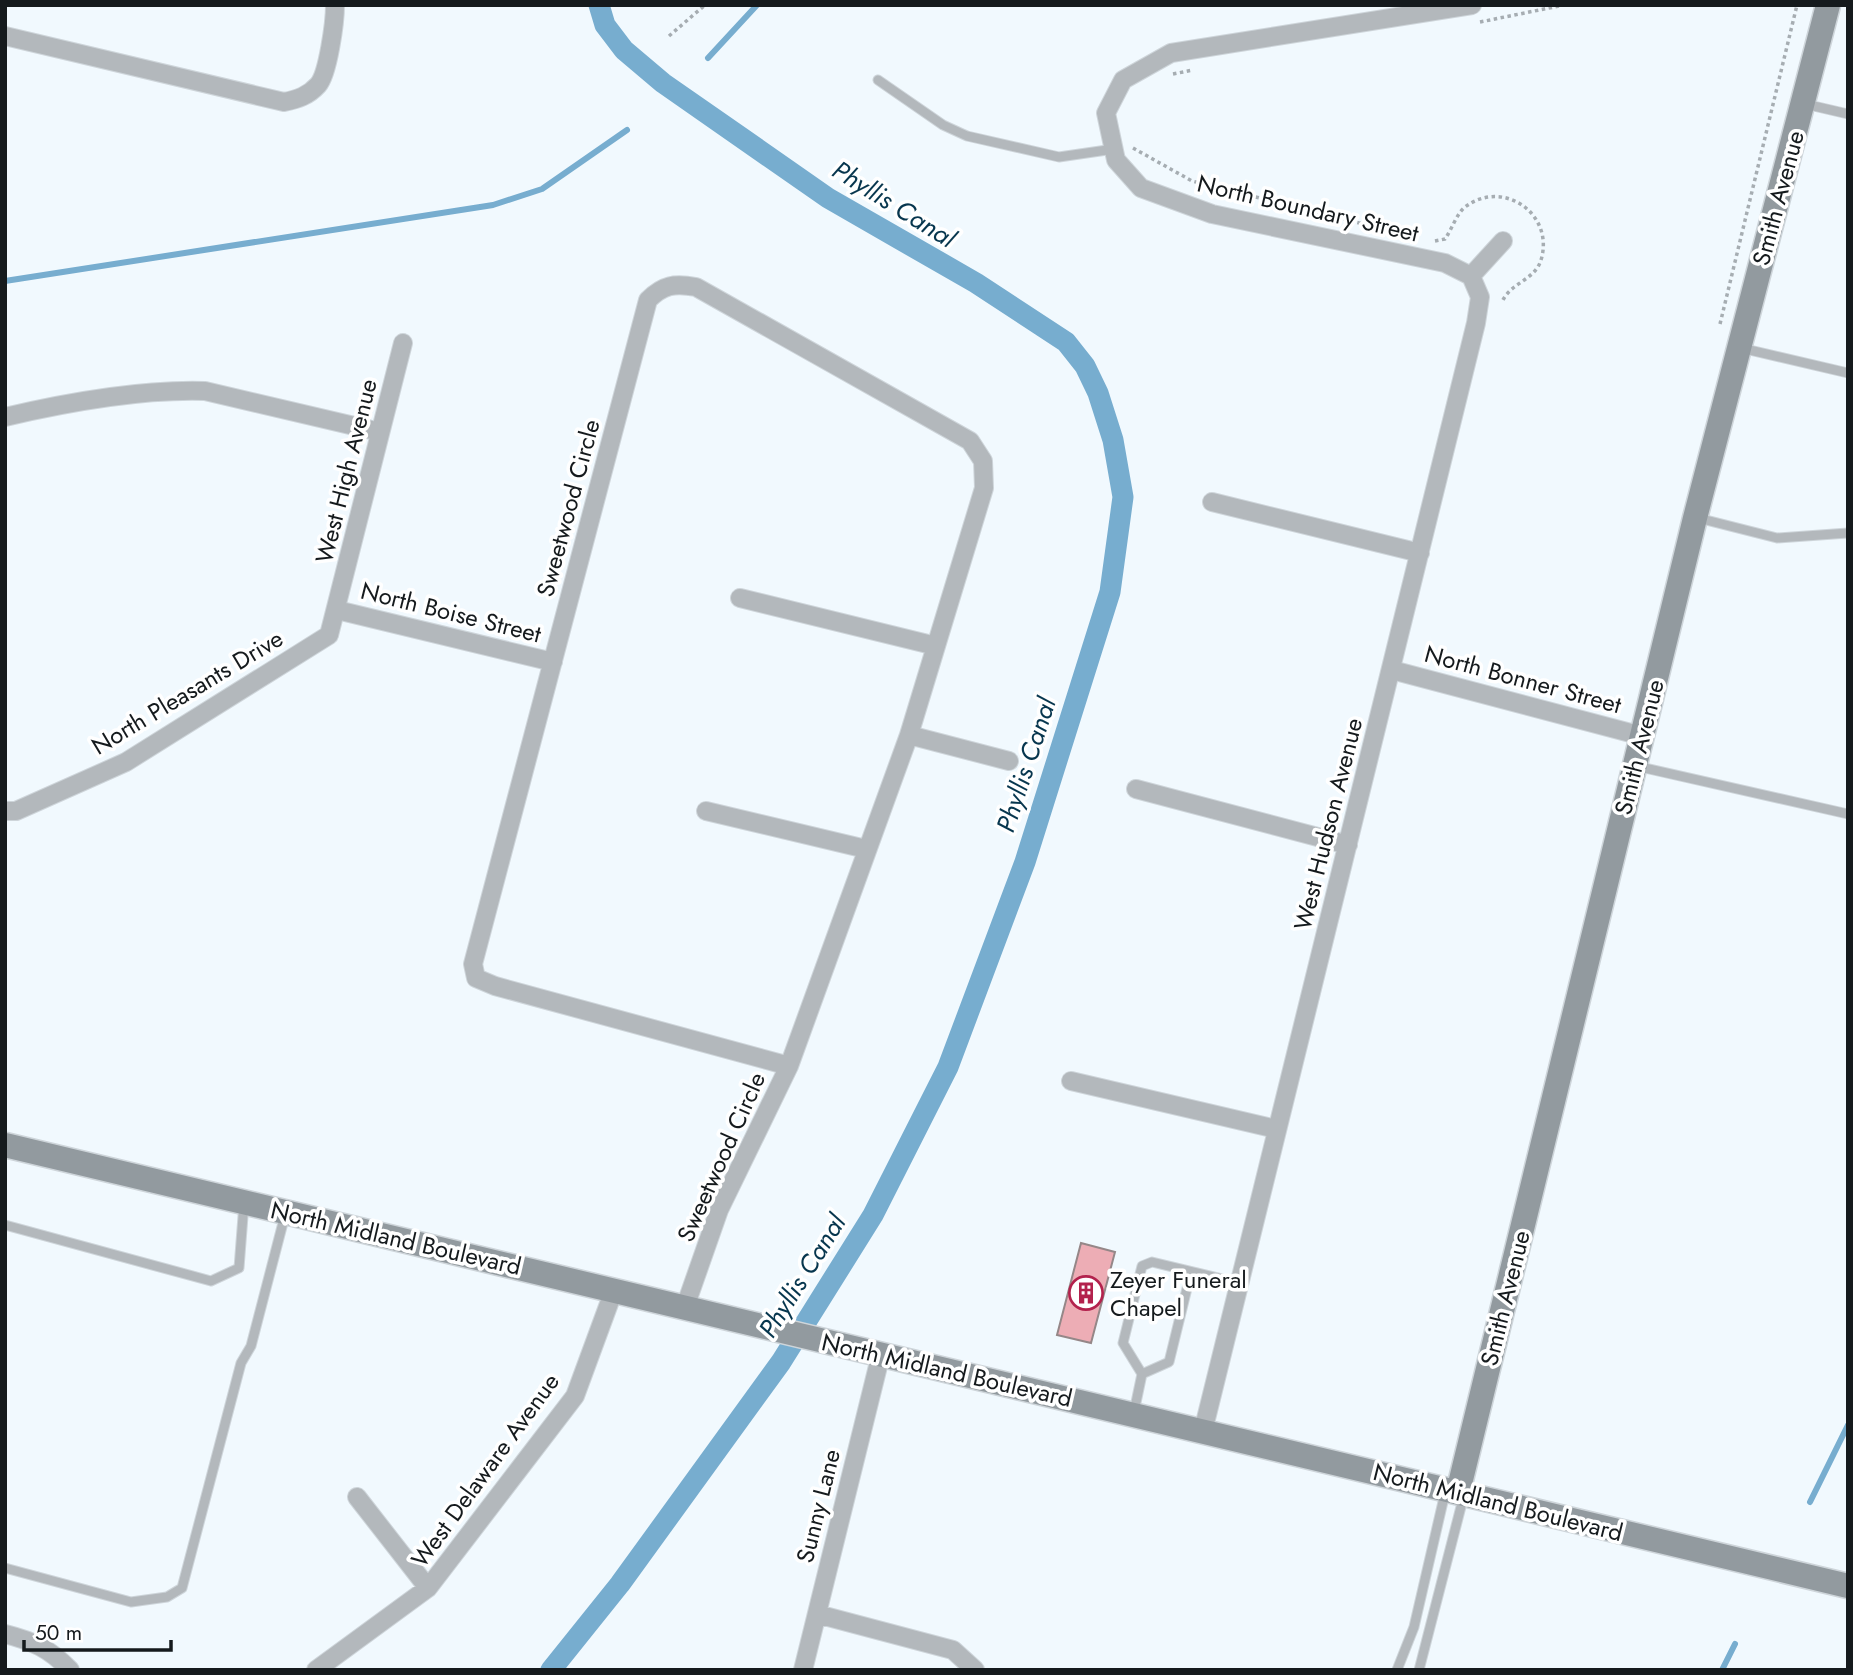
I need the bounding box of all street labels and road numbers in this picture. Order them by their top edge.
street label: Smith Avenue [1743,127,1813,269]
street label: North Boundary Street [1194,165,1422,251]
street label: West High Avenue [306,375,386,567]
street label: Sweetwood Circle [527,415,609,601]
street label: North Boise Street [357,573,545,651]
street label: North Pleasants Drive [85,621,289,763]
street label: North Bonner Street [1421,636,1625,722]
street label: Smith Avenue [1605,676,1673,818]
street label: West Hudson Avenue [1285,714,1371,934]
street label: Sweetwood Circle [668,1066,774,1248]
street label: North Midland Boulevard [267,1192,525,1284]
street label: Smith Avenue [1471,1227,1539,1369]
street label: North Midland Boulevard [818,1324,1076,1416]
street label: West Delaware Avenue [403,1366,567,1574]
street label: Sunny Lane [787,1446,849,1566]
street label: North Midland Boulevard [1370,1454,1626,1550]

